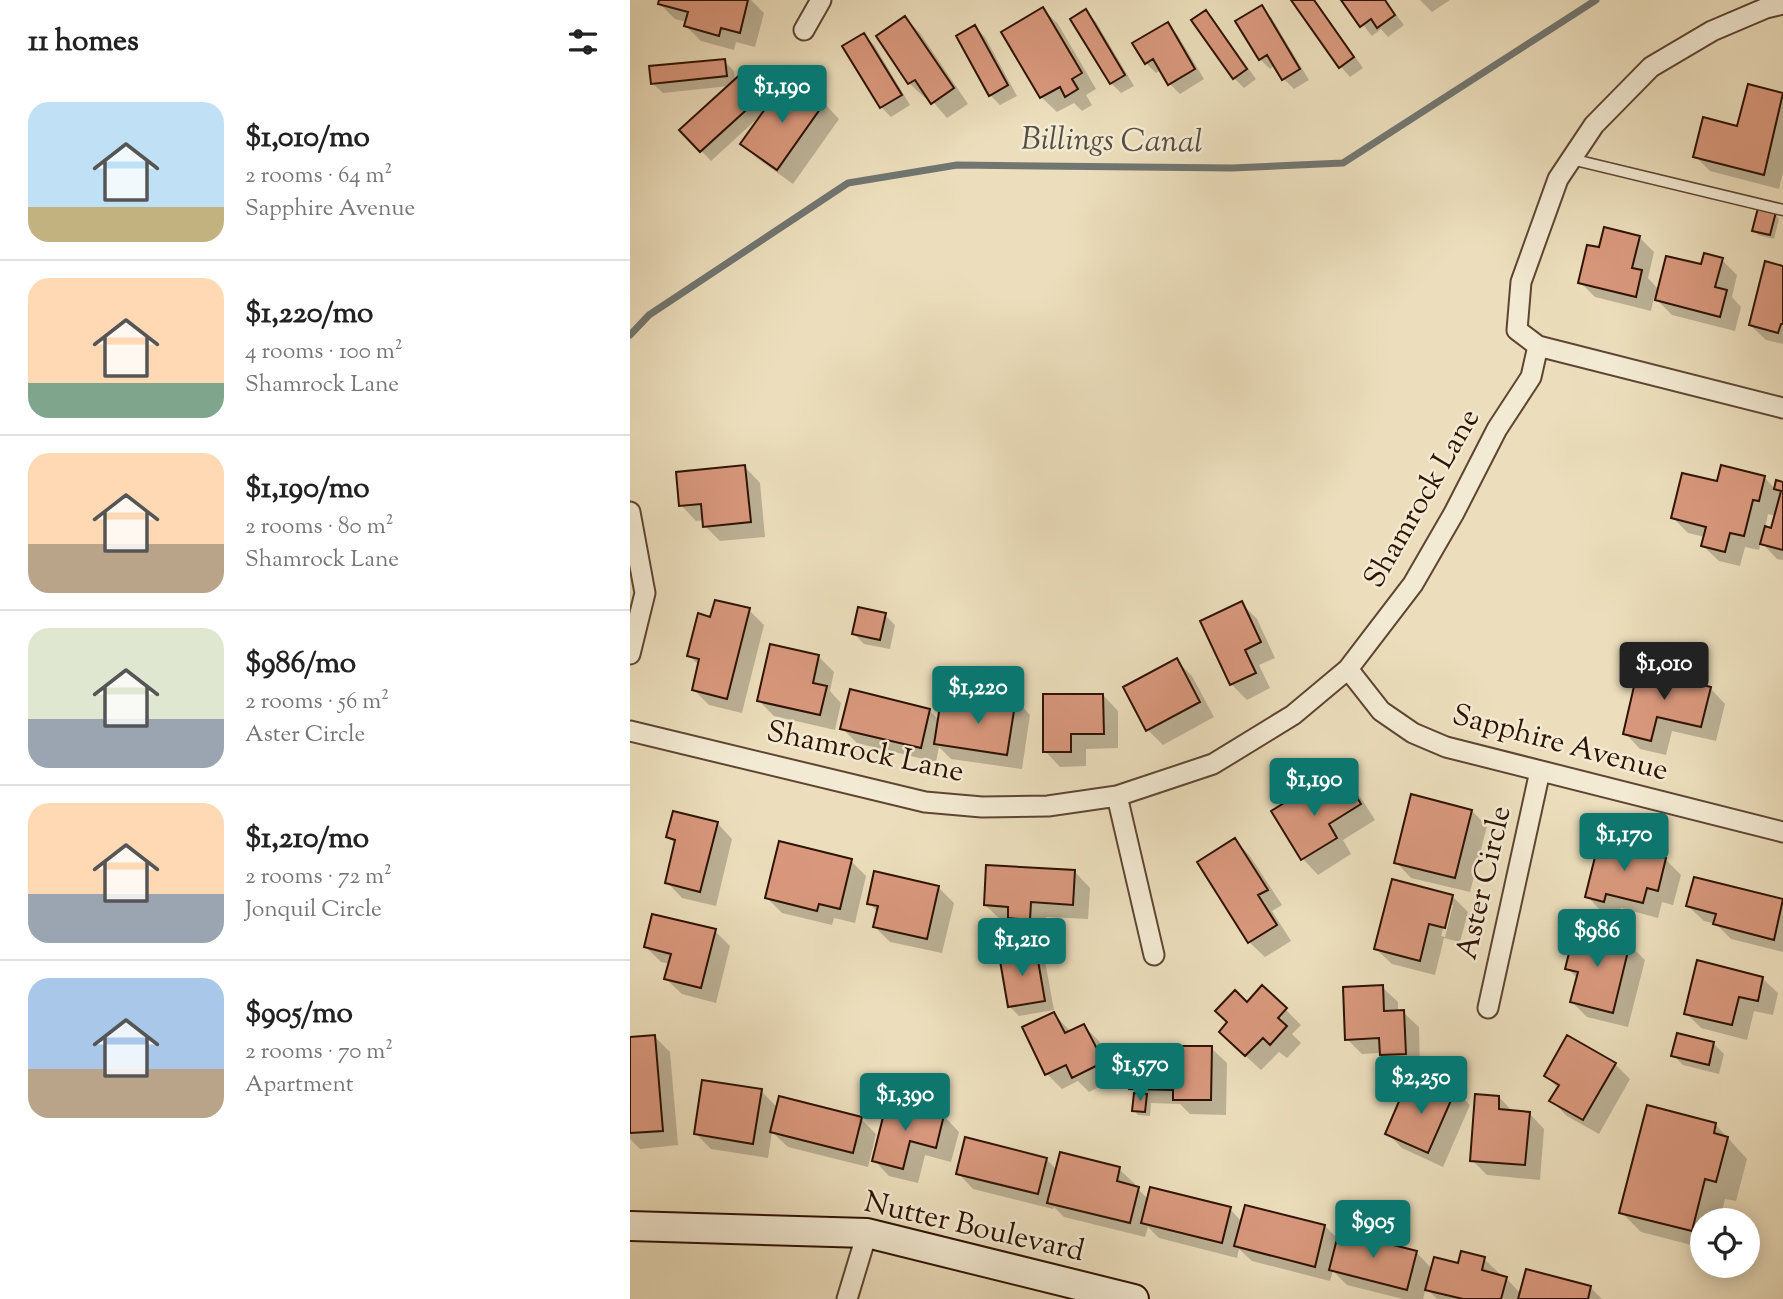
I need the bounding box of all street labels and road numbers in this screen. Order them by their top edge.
street label: Shamrock Lane [1354,401,1492,597]
street label: Sapphire Avenue [1447,694,1673,794]
street label: Shamrock Lane [762,711,968,795]
street label: Aster Circle [1446,802,1524,964]
street label: Nutter Boulevard [860,1182,1088,1274]

